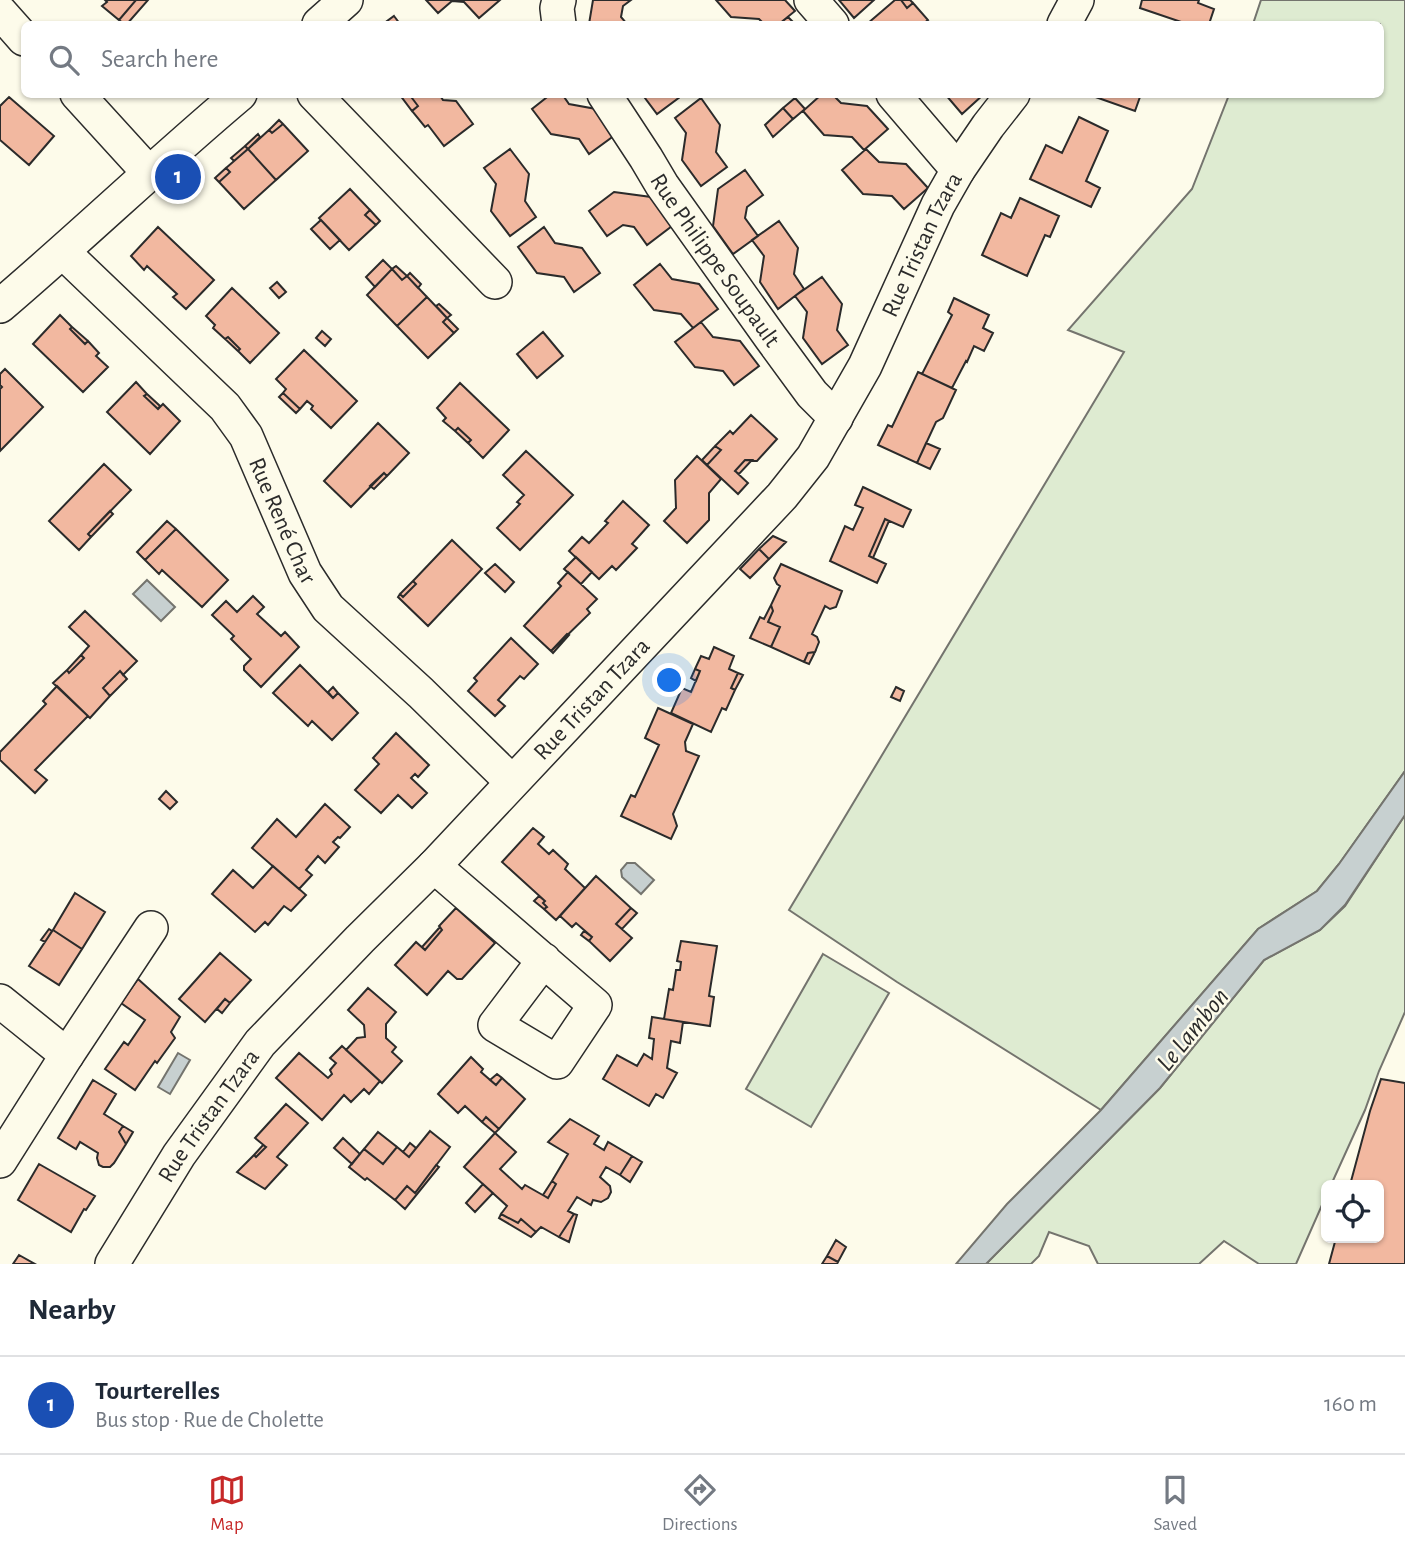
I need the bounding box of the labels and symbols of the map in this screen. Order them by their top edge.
pin: 1 [155,151,201,203]
street label: Rue Tristan Tzara [878,168,967,321]
street label: Rue Philippe Soupault [645,170,784,352]
street label: Rue René Char [244,454,320,589]
street label: Rue Tristan Tzara [529,634,655,765]
your location [652,663,686,697]
water label: Le Lambon [1152,983,1234,1076]
street label: Rue Tristan Tzara [154,1045,264,1187]

